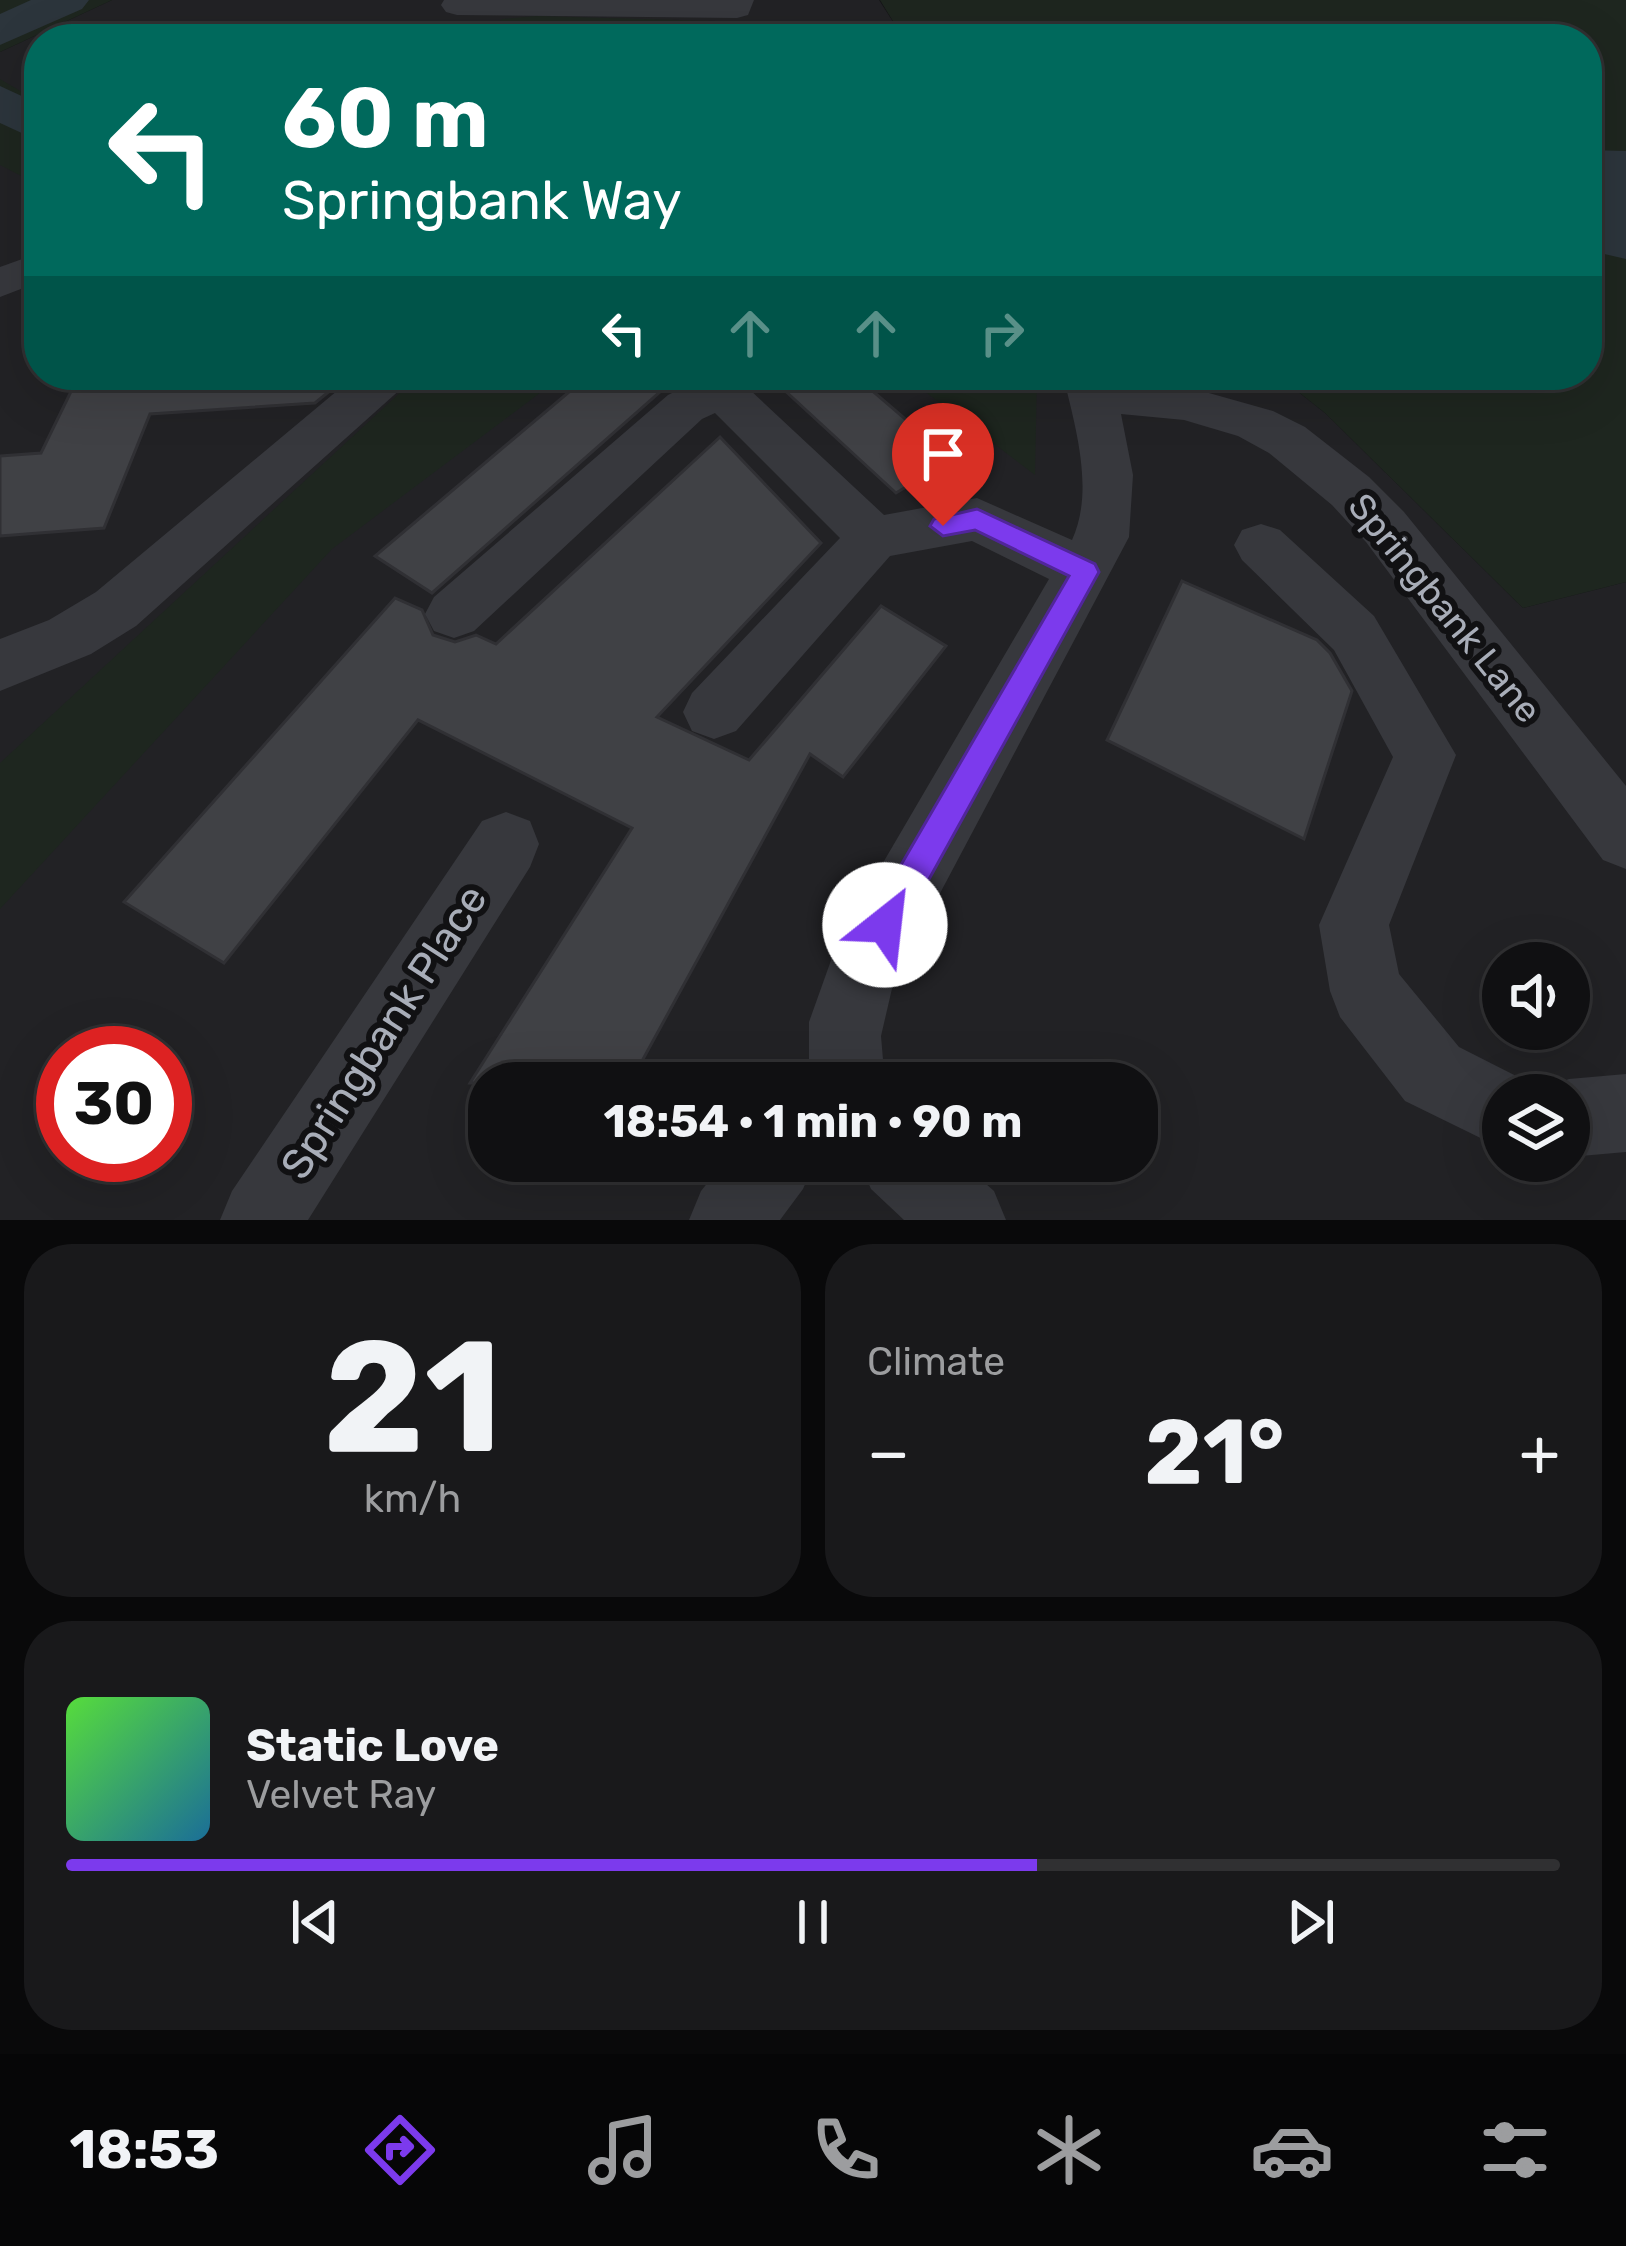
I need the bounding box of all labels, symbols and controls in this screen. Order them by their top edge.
text: 60 m [282,68,489,168]
icon: left [84,72,240,228]
text: Springbank Way [282,169,682,233]
icon: left [591,300,657,366]
icon: ahead [717,300,783,366]
icon: ahead [843,300,909,366]
icon: right [969,300,1035,366]
pin [892,403,994,526]
icon: arrive [910,421,976,487]
street label: Springbank Lane [1340,485,1550,731]
position arrow [822,862,948,988]
street label: Springbank Place [270,876,498,1188]
map controls [1482,942,1590,1182]
button: sound [1482,942,1590,1050]
speed limit sign: 30 [36,1026,192,1182]
button: layers [1482,1074,1590,1182]
text: 18:54 · 1 min · 90 m [603,1095,1023,1148]
text: 21 [323,1305,502,1490]
text: Climate [867,1339,1005,1385]
text: 21° [1144,1399,1285,1506]
text: − [867,1413,910,1492]
text: + [1519,1413,1560,1492]
text: km/h [364,1476,461,1522]
text: Static Love [246,1719,499,1772]
text: Velvet Ray [246,1772,436,1818]
icon: previous [282,1889,348,1955]
icon: pause [780,1889,846,1955]
icon: next [1278,1889,1344,1955]
icon: directions [358,2108,442,2192]
icon: music [581,2108,665,2192]
icon: phone [804,2108,888,2192]
icon: climate [1027,2108,1111,2192]
icon: car [1250,2108,1334,2192]
icon: filters [1473,2108,1557,2192]
text: 18:53 [69,2118,219,2182]

